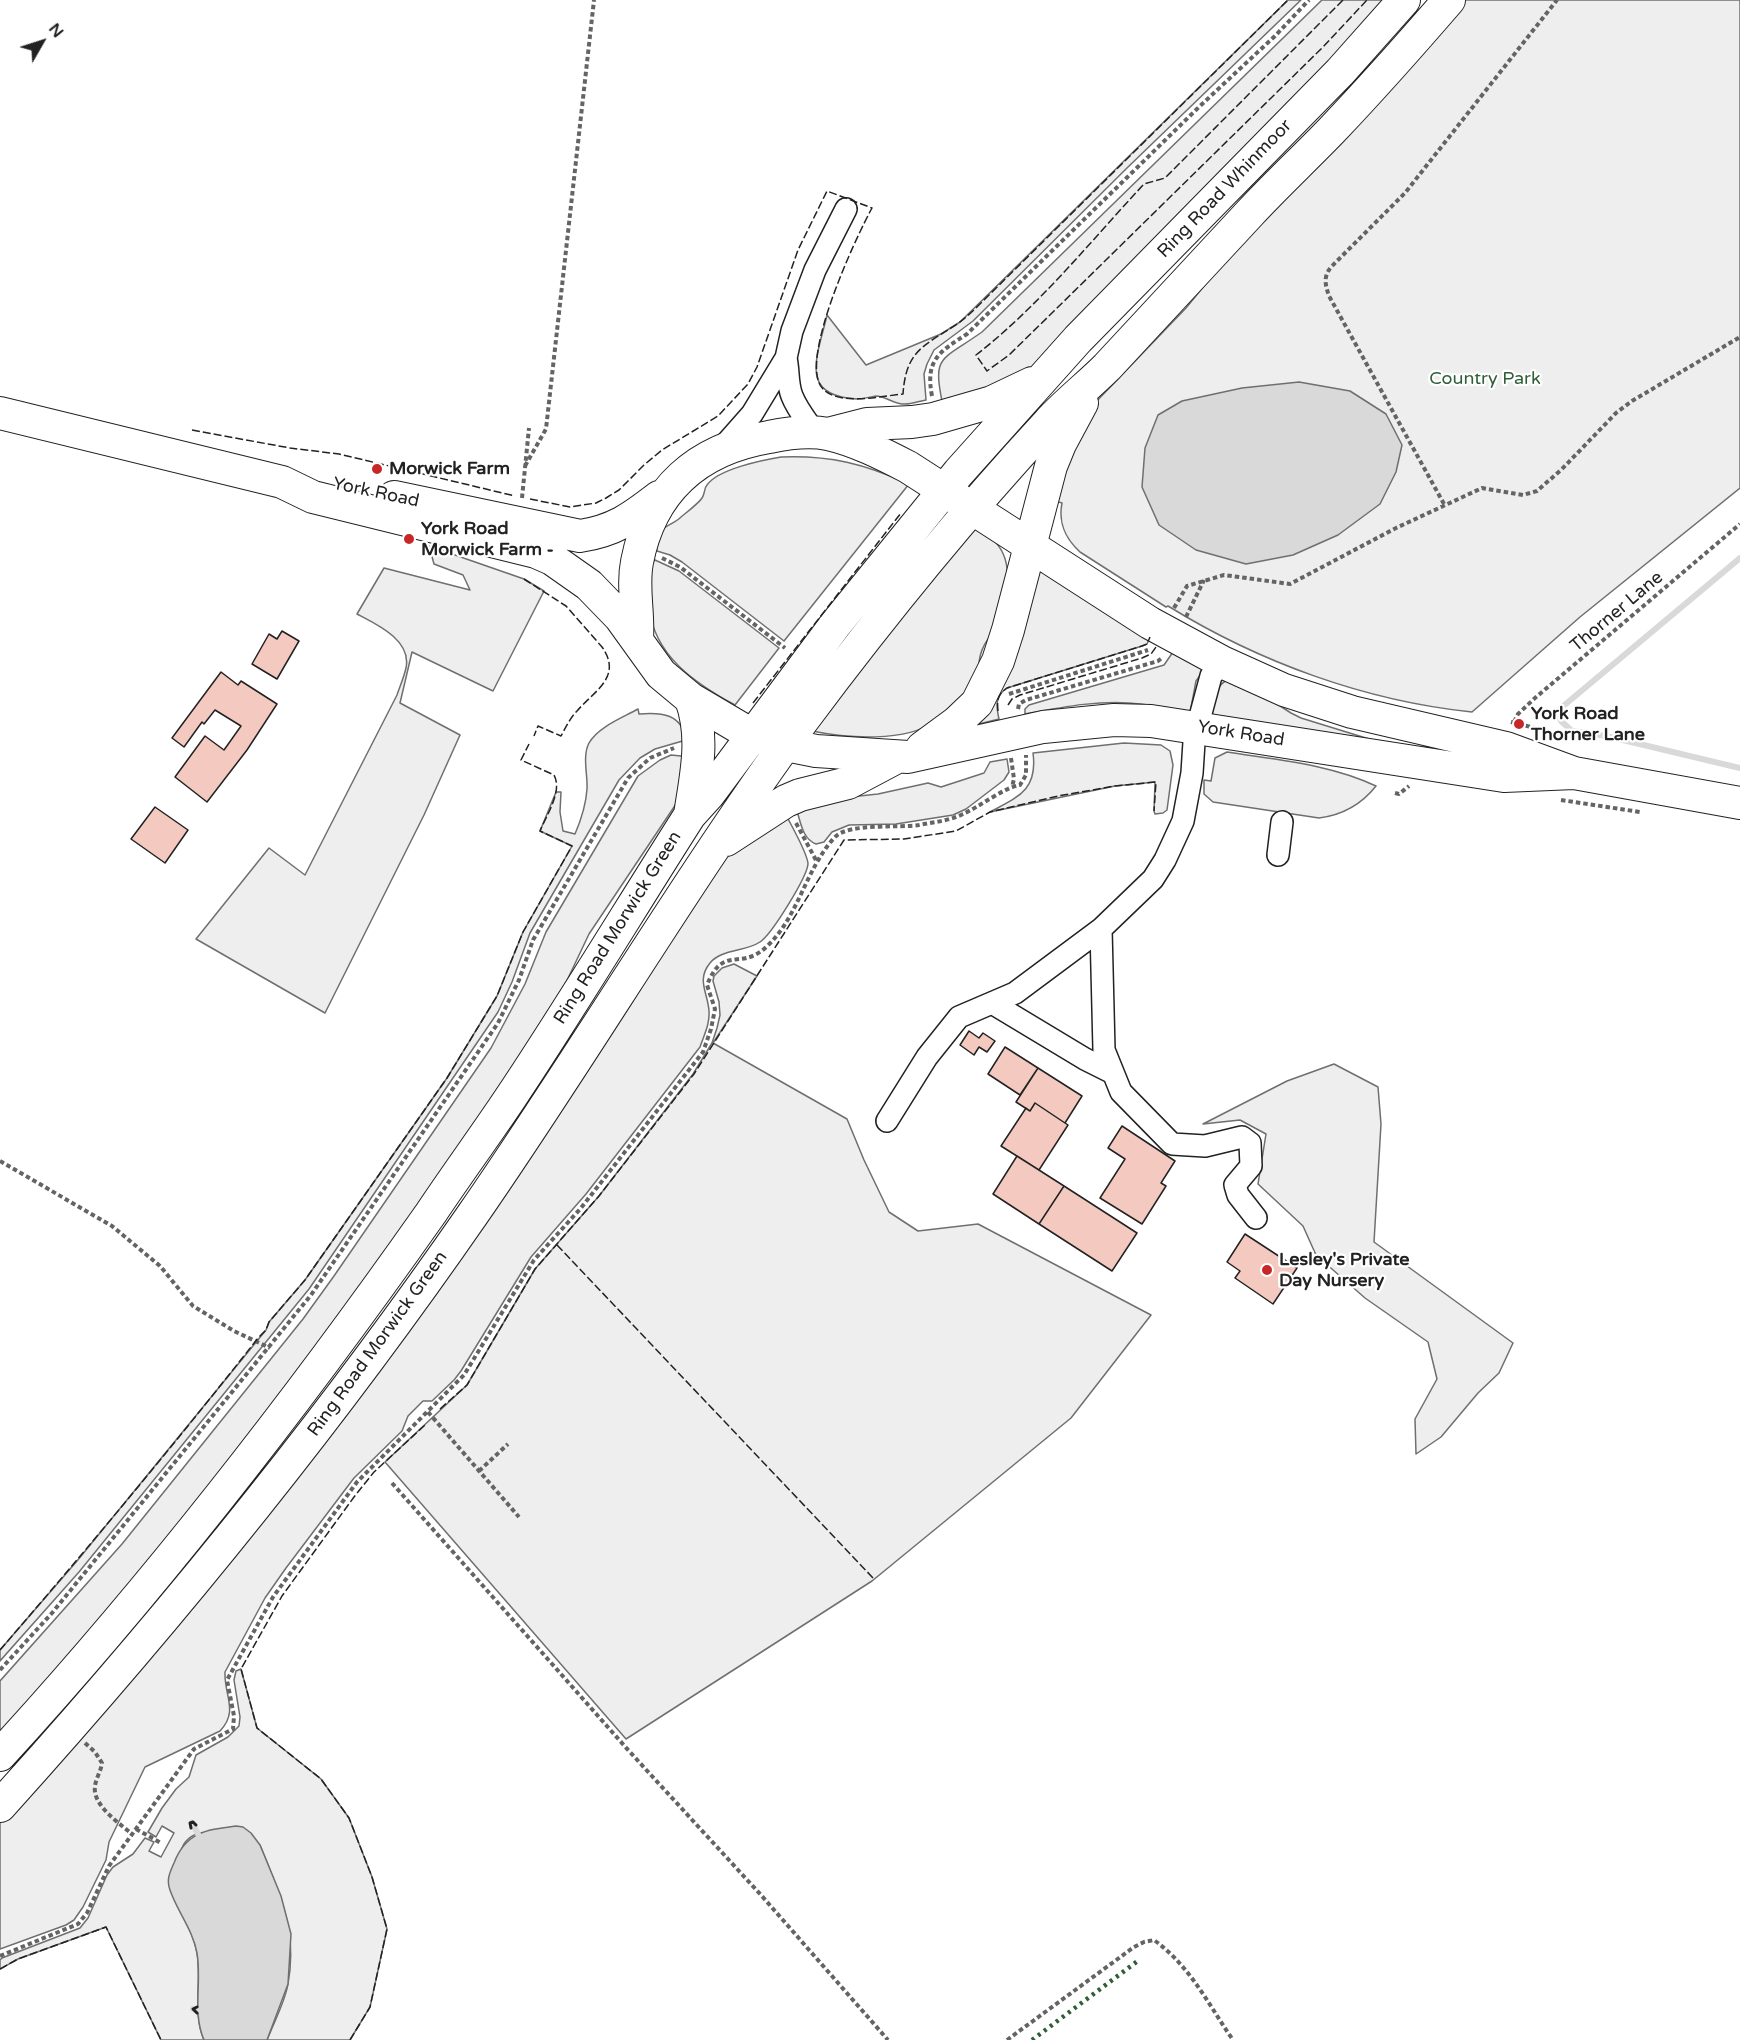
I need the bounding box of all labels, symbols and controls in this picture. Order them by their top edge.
north arrow [12,12,72,72]
text: N [44,19,68,42]
street label: Ring Road Whinmoor [1153,115,1297,263]
park label: Country Park [1429,368,1541,390]
place label: Morwick Farm [389,458,510,480]
marker: Morwick Farm [370,462,384,476]
street label: York Road [331,473,421,513]
place label: York Road Morwick Farm - [421,518,554,560]
marker: York Road Morwick Farm - [402,532,416,546]
street label: Thorner Lane [1566,567,1668,657]
place label: York Road Thorner Lane [1531,703,1645,746]
street label: York Road [1196,716,1286,752]
marker: York Road Thorner Lane [1512,717,1526,731]
street label: Ring Road Morwick Green [550,827,686,1029]
street label: Ring Road Morwick Green [304,1247,452,1441]
place label: Lesley's Private Day Nursery [1279,1249,1409,1292]
marker: Lesley's Private Day Nursery [1260,1263,1274,1277]

